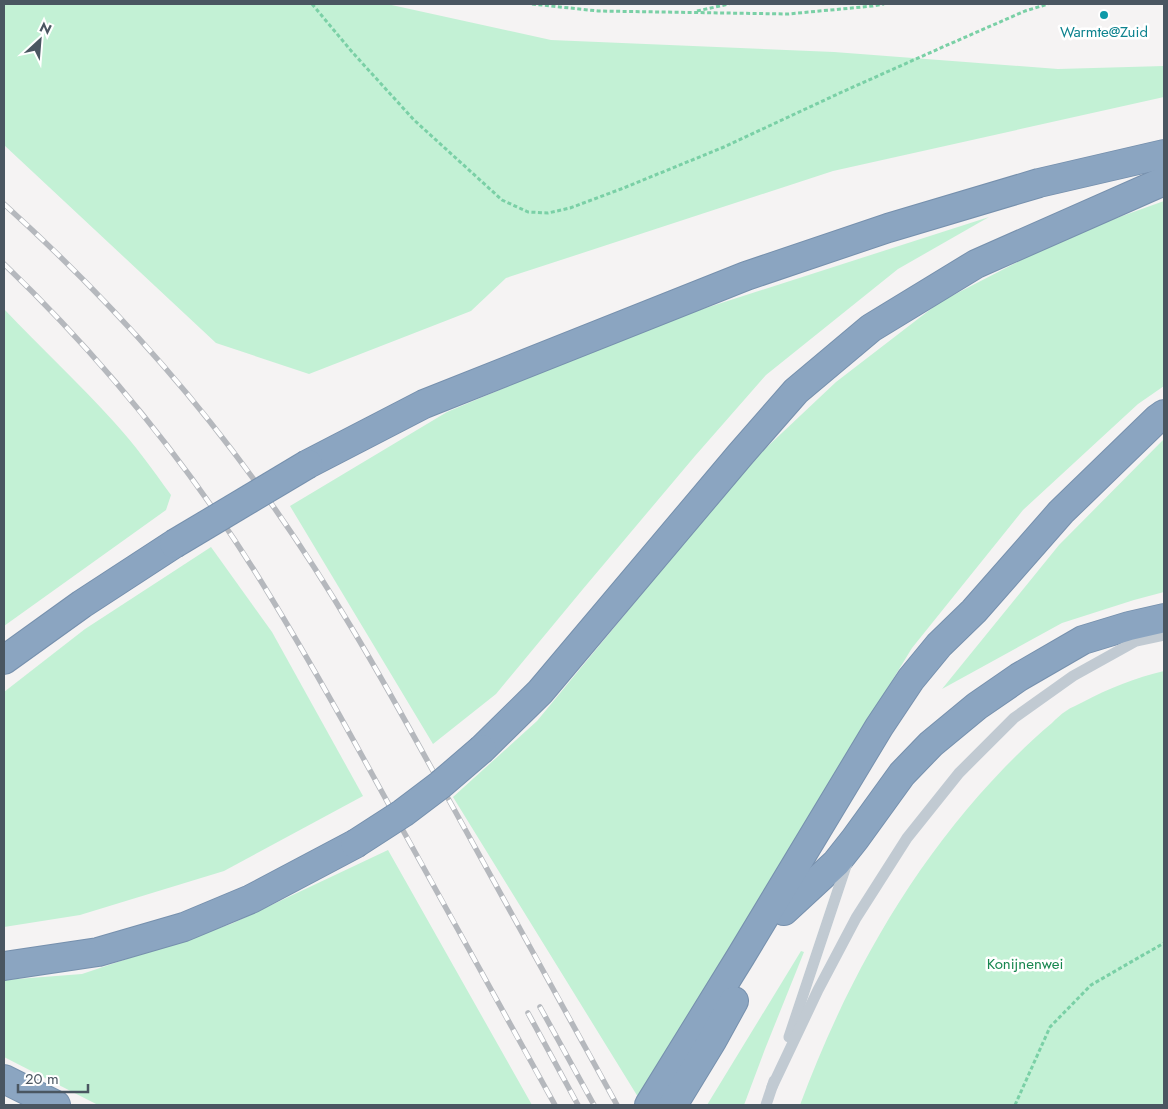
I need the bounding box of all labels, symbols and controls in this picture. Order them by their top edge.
marker: Warmte@Zuid [1098,9,1110,21]
north arrow [15,15,65,65]
text: N [36,17,55,40]
place label: Warmte@Zuid [1060,21,1148,43]
park label: Konijnenwei [987,953,1063,975]
scale bar [18,1062,88,1094]
text: 20 m [25,1068,59,1090]

